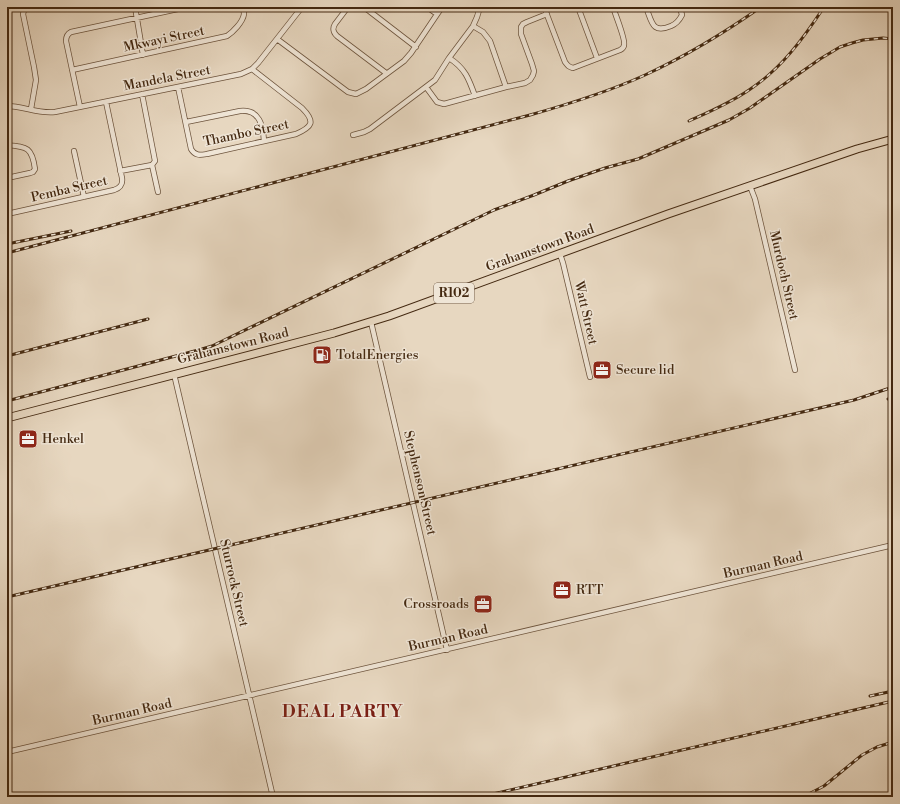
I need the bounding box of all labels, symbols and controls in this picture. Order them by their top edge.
street label: Mkwayi Street [122,23,206,55]
street label: Mandela Street [122,62,212,94]
street label: Thambo Street [202,116,291,150]
street label: Pemba Street [29,172,109,206]
street label: Grahamstown Road [484,221,597,275]
street label: Murdoch Street [766,229,802,322]
street label: Watt Street [571,279,601,347]
road number: R102 [434,283,474,303]
street label: Grahamstown Road [176,324,291,368]
fuel station icon: TotalEnergies [311,344,333,366]
place label: TotalEnergies [336,347,419,363]
office icon: Secure lid [591,359,613,381]
place label: Secure lid [616,362,675,378]
office icon: Henkel [17,428,39,450]
street label: Stephenson Street [400,429,440,537]
place label: Henkel [42,431,84,447]
street label: Sturrock Street [216,538,252,629]
street label: Burman Road [721,548,805,582]
office icon: RTT [551,579,573,601]
place label: RTT [576,582,603,598]
office icon: Crossroads [472,593,494,615]
place label: Crossroads [403,596,469,612]
street label: Burman Road [406,621,490,655]
street label: Burman Road [90,695,174,729]
district label: DEAL PARTY [282,701,404,723]

